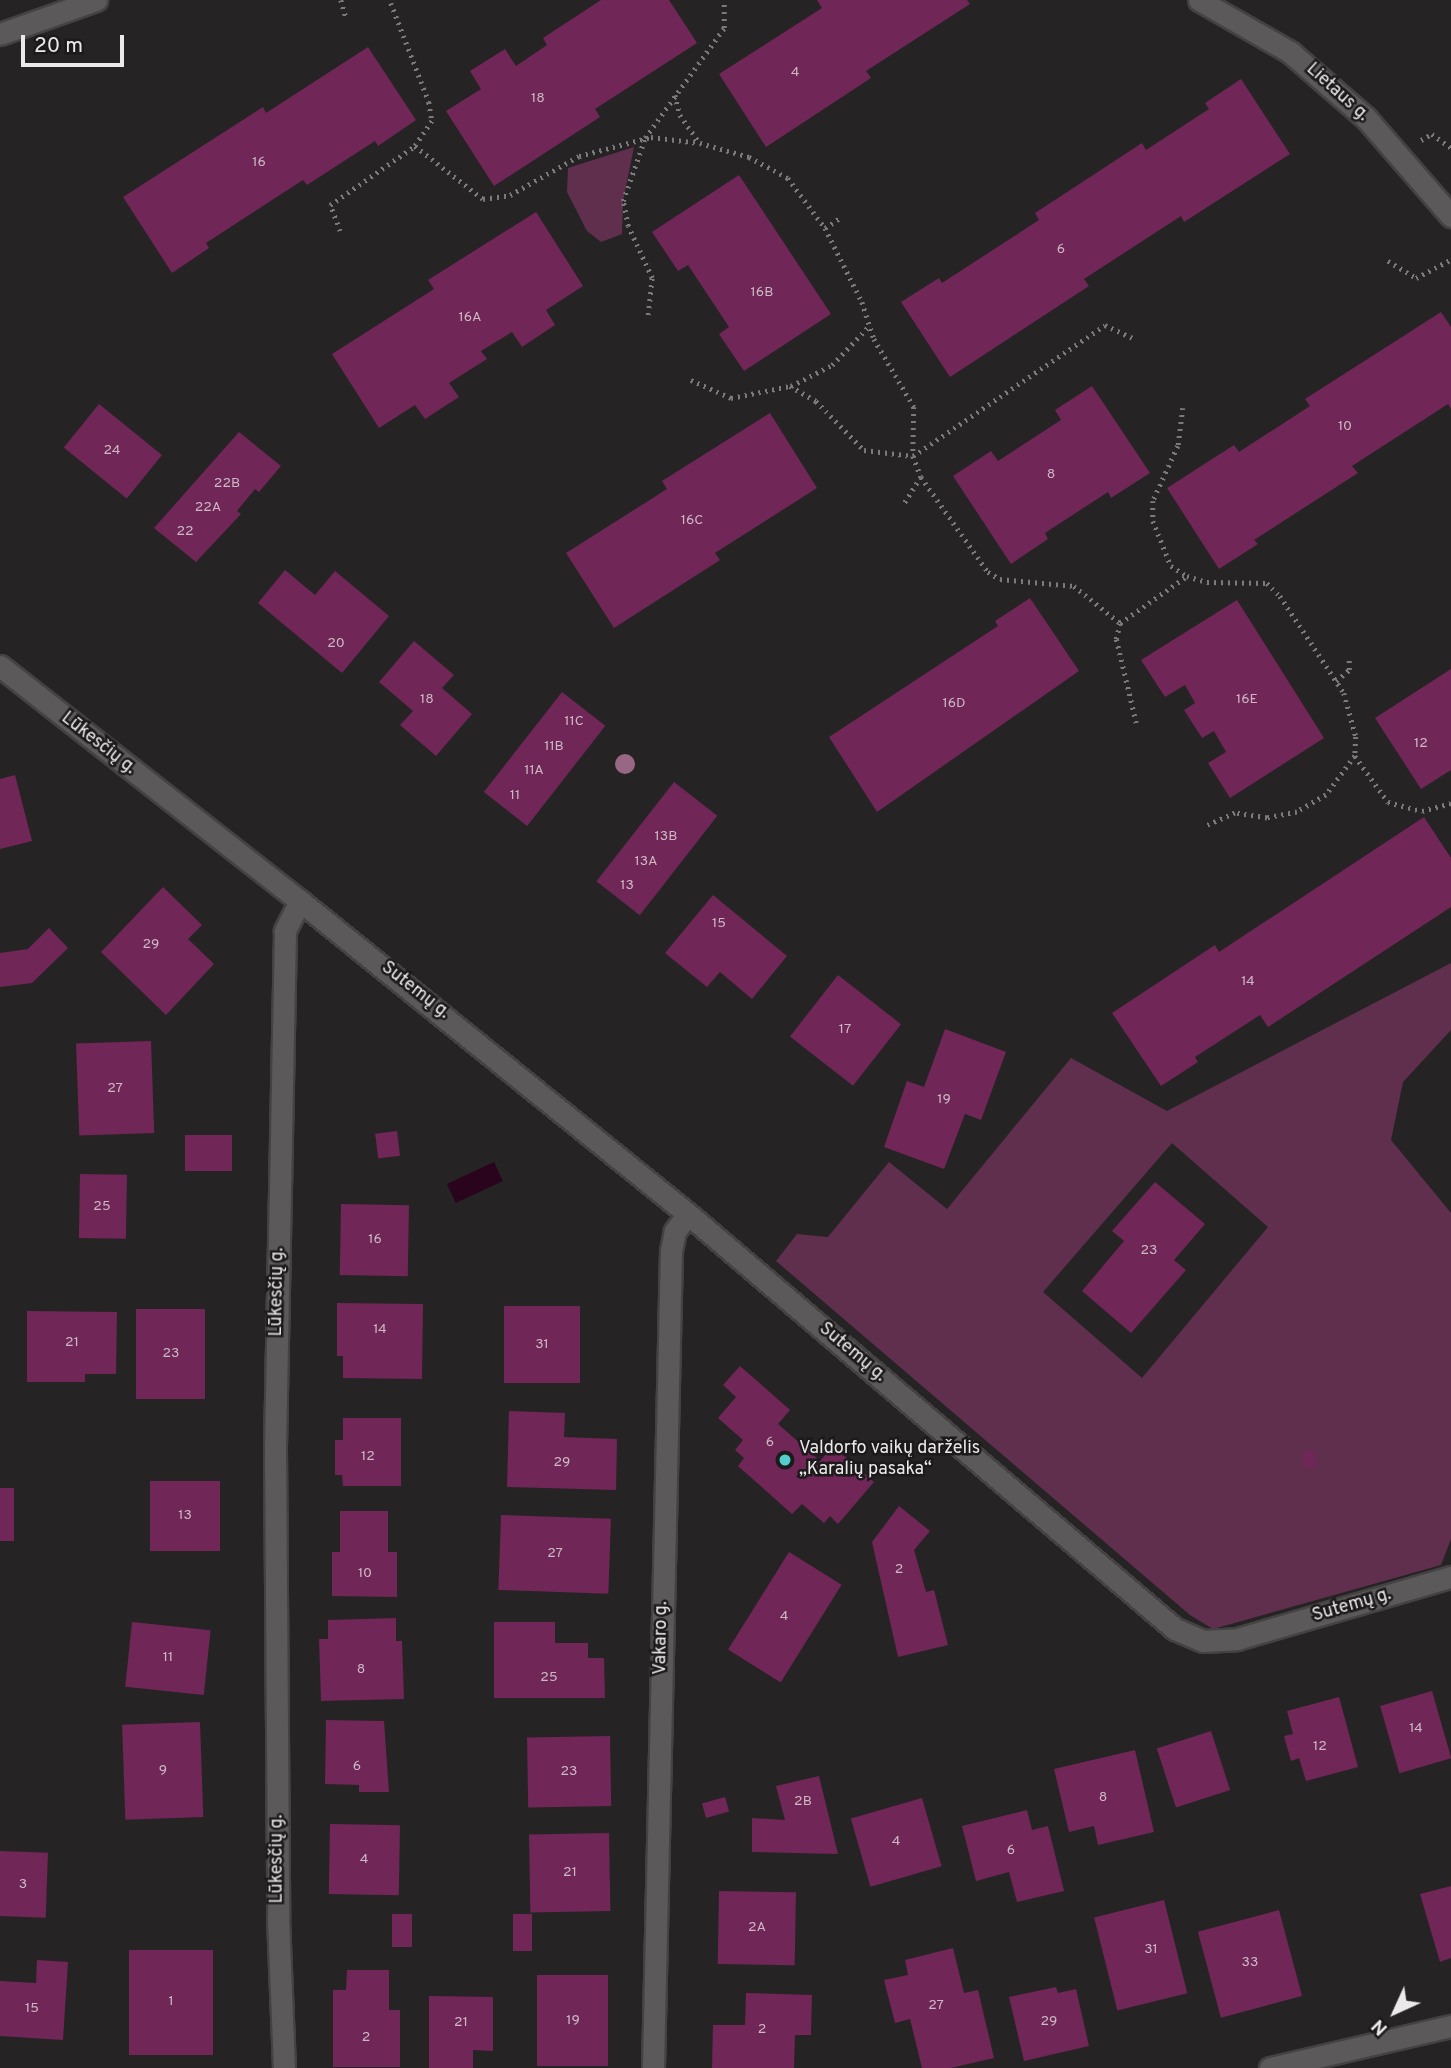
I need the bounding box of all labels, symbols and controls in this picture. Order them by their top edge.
scale bar [24,21,128,65]
text: 20 m [34,33,83,60]
street label: Lietaus g. [1301,59,1373,127]
house number: 4 [791,65,799,81]
house number: 18 [531,91,545,107]
house number: 16 [252,155,266,171]
house number: 6 [1057,242,1065,258]
house number: 16B [751,285,773,301]
house number: 16A [459,310,481,326]
house number: 10 [1338,419,1352,435]
house number: 24 [103,443,121,459]
house number: 8 [1047,467,1055,483]
house number: 22B [214,476,240,492]
house number: 22A [195,500,221,516]
house number: 16C [681,513,703,529]
house number: 22 [176,524,194,540]
house number: 20 [327,636,345,652]
house number: 18 [420,692,434,708]
house number: 16E [1236,692,1258,708]
house number: 16D [942,696,966,712]
street label: Lūkesčių g. [56,708,140,780]
house number: 11C [564,714,584,730]
house number: 12 [1414,736,1428,752]
house number: 11B [544,739,564,755]
house number: 11A [524,763,544,779]
house number: 11 [510,788,520,804]
house number: 13B [655,829,677,845]
house number: 13A [634,854,658,870]
house number: 13 [620,878,634,894]
house number: 15 [712,916,726,932]
house number: 29 [143,937,159,953]
street label: Sutemų g. [376,958,454,1024]
house number: 14 [1241,974,1255,990]
house number: 17 [839,1022,851,1038]
house number: 27 [107,1081,123,1097]
house number: 19 [937,1092,951,1108]
house number: 25 [93,1199,111,1215]
house number: 16 [368,1232,382,1248]
house number: 23 [1141,1243,1157,1259]
street label: Lūkesčių g. [266,1247,290,1337]
street label: Sutemų g. [814,1319,890,1387]
house number: 14 [373,1322,387,1338]
house number: 21 [65,1335,79,1351]
house number: 31 [535,1337,549,1353]
house number: 23 [163,1346,179,1362]
house number: 6 [766,1435,774,1451]
place label: Valdorfo vaikų darželis „Karalių pasaka“ [799,1439,980,1482]
house number: 12 [361,1449,375,1465]
marker: Valdorfo vaikų darželis „Karalių pasaka“ [777,1452,793,1468]
house number: 29 [554,1455,570,1471]
house number: 13 [178,1508,192,1524]
house number: 27 [547,1546,563,1562]
house number: 2 [895,1562,903,1578]
house number: 10 [358,1566,372,1582]
street label: Sutemų g. [1310,1584,1394,1628]
street label: Vakaro g. [651,1601,673,1675]
house number: 4 [780,1609,788,1625]
house number: 11 [163,1650,173,1666]
house number: 8 [357,1662,365,1678]
house number: 25 [540,1670,558,1686]
house number: 14 [1409,1721,1423,1737]
house number: 12 [1313,1739,1327,1755]
house number: 6 [353,1759,361,1775]
house number: 9 [159,1763,167,1779]
house number: 23 [561,1764,577,1780]
house number: 8 [1099,1790,1107,1806]
house number: 2B [794,1794,812,1810]
street label: Lūkesčių g. [267,1814,289,1904]
house number: 4 [892,1834,900,1850]
house number: 6 [1007,1843,1015,1859]
house number: 4 [360,1852,368,1868]
house number: 21 [563,1865,577,1881]
house number: 3 [19,1877,27,1893]
house number: 2A [748,1920,766,1936]
house number: 31 [1144,1942,1158,1958]
house number: 33 [1242,1955,1258,1971]
north arrow [1360,1977,1430,2047]
house number: 1 [168,1994,174,2010]
house number: 27 [928,1998,944,2014]
house number: 15 [25,2001,39,2017]
house number: 19 [566,2013,580,2029]
house number: 29 [1041,2014,1057,2030]
text: N [1367,2014,1393,2040]
house number: 21 [454,2015,468,2031]
house number: 2 [758,2022,766,2038]
house number: 2 [362,2030,370,2046]

